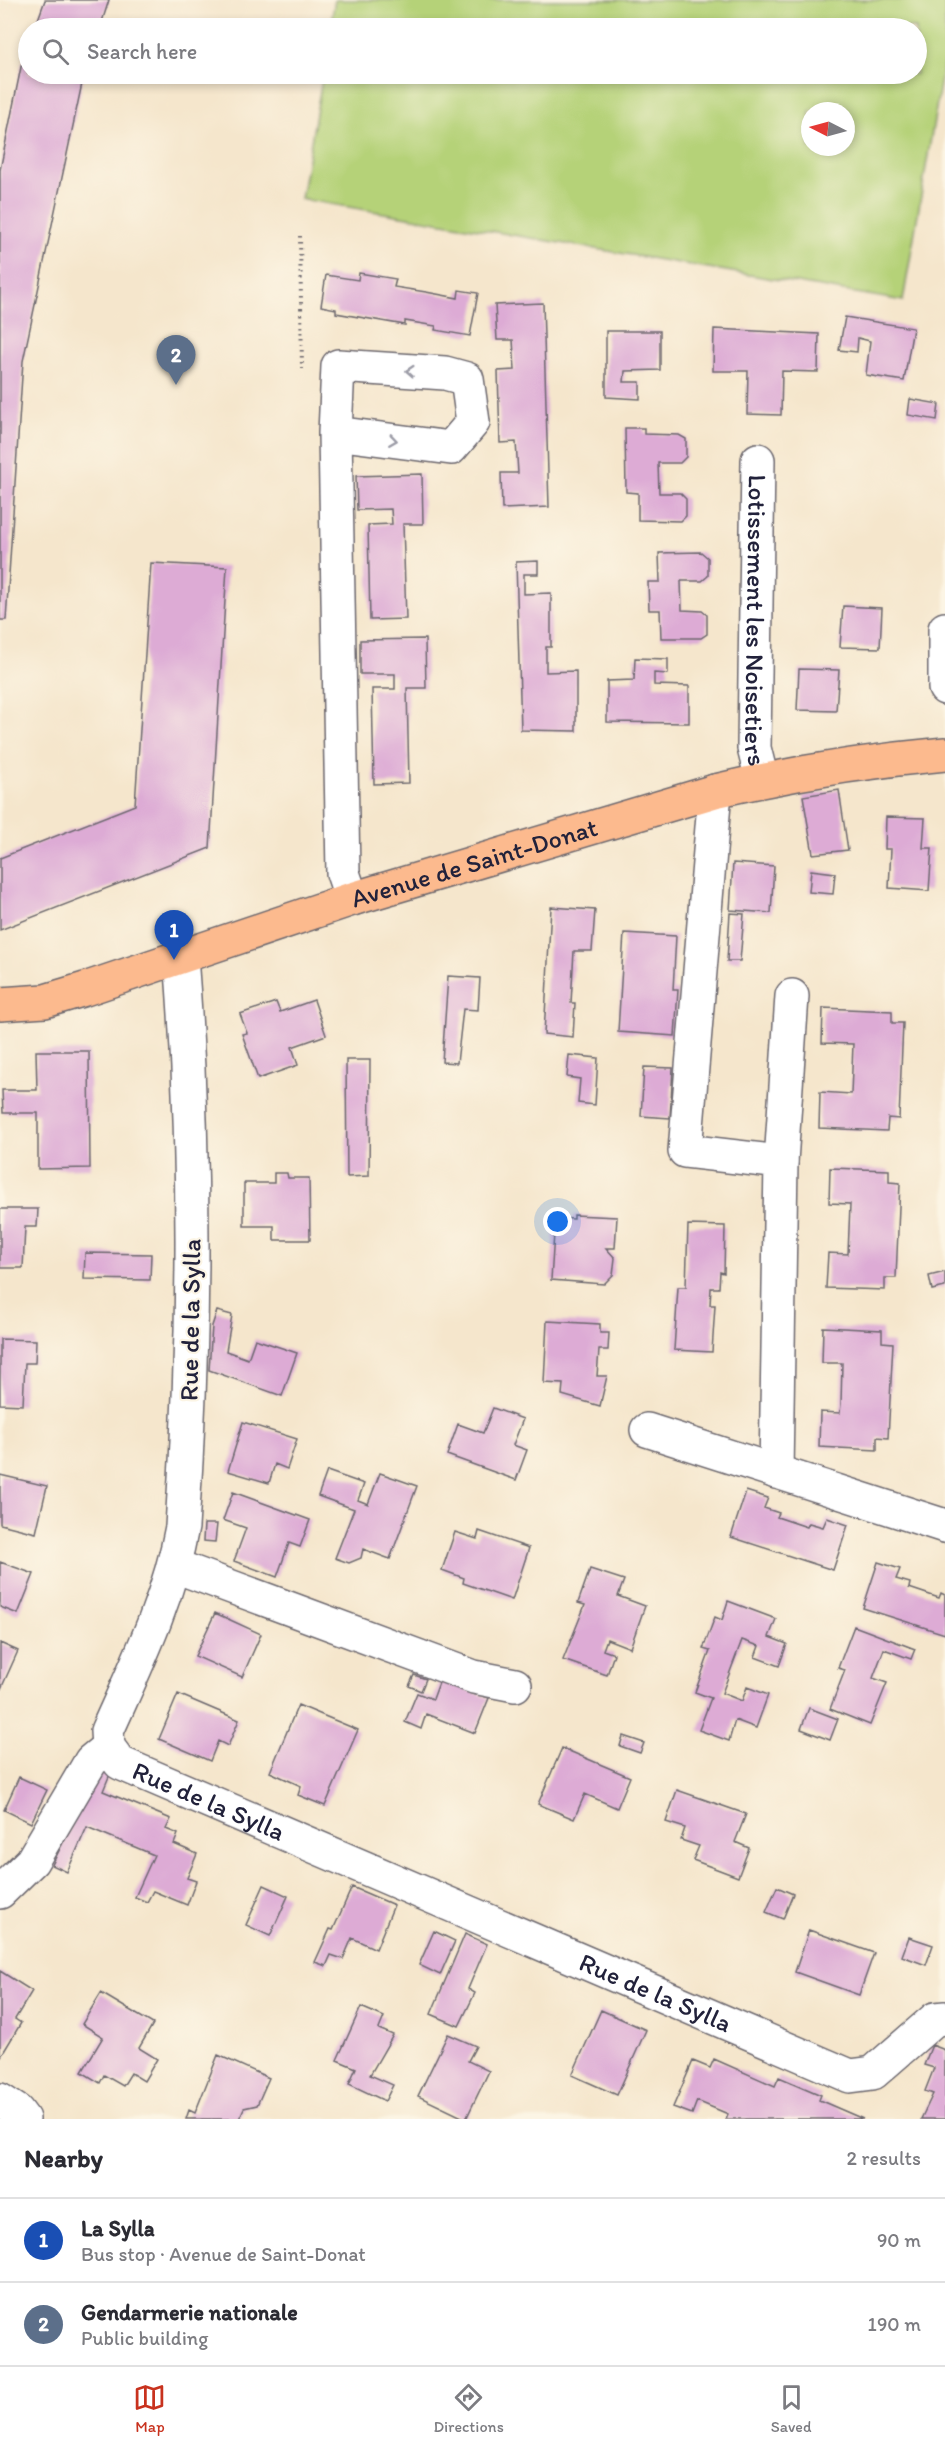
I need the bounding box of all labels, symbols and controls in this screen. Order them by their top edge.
search box [18,18,927,84]
icon: search [39,35,72,68]
text: Search here [87,38,197,65]
north arrow [801,102,855,156]
pin: 2 [156,336,195,385]
one-way arrow [405,365,414,378]
one-way arrow [388,434,397,446]
street label: Lotissement les Noisetiers [738,474,774,769]
street label: Avenue de Saint-Donat [347,811,601,914]
pin: 1 [154,910,194,960]
your location [543,1207,572,1236]
street label: Rue de la Sylla [173,1238,207,1401]
street label: Rue de la Sylla [128,1754,290,1848]
street label: Rue de la Sylla [574,1946,736,2039]
text: Nearby [24,2142,103,2174]
text: 2 results [847,2146,921,2170]
text: La Sylla [81,2215,154,2242]
text: 1 [39,2228,48,2252]
text: 90 m [877,2228,921,2252]
text: Bus stop · Avenue de Saint-Donat [81,2242,366,2266]
text: Gendarmerie nationale [81,2299,298,2326]
text: 2 [38,2312,49,2336]
text: 190 m [868,2312,921,2336]
text: Public building [81,2326,208,2350]
tab: Map [133,2381,166,2436]
tab: Directions [433,2381,504,2436]
tab: Saved [771,2381,812,2436]

